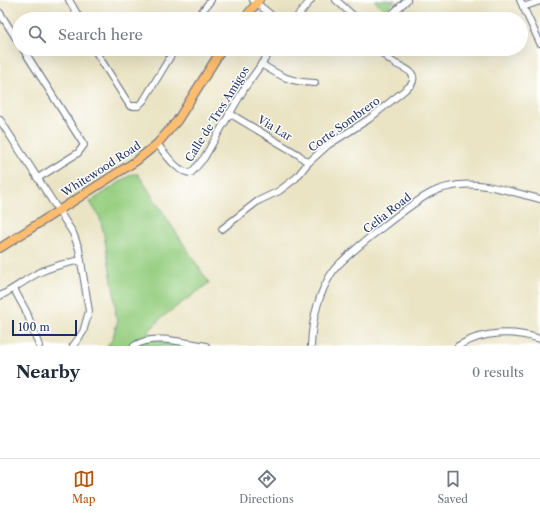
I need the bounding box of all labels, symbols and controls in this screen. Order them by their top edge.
search box [12,12,528,56]
icon: search [26,23,48,45]
text: Search here [58,25,143,44]
street label: Calle de Tres Amigos [182,63,252,164]
street label: Corte Sombrero [306,93,383,155]
street label: Via Lar [254,112,295,144]
street label: Whitewood Road [58,138,143,200]
street label: Celia Road [360,190,414,236]
scale bar [12,318,77,337]
text: 100 m [18,320,50,334]
text: Nearby [16,362,80,382]
text: 0 results [472,364,524,380]
tab: Map [72,468,96,506]
tab: Directions [239,468,294,506]
tab: Saved [438,468,468,506]

